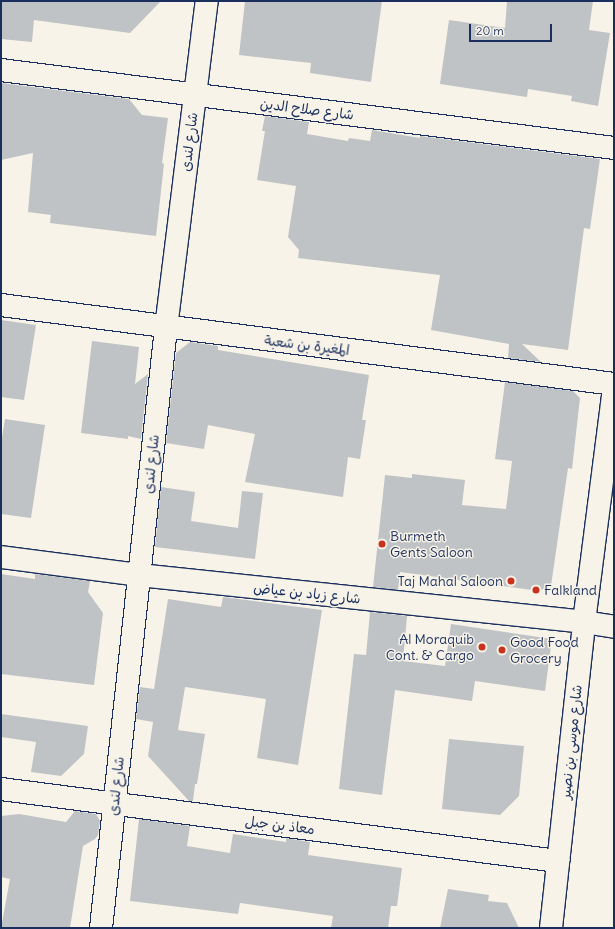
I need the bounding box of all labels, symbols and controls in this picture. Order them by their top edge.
scale bar [471,16,554,42]
text: 20 m [476,23,504,38]
street label: شارع صلاح الدين [259,95,355,123]
street label: شارع لندى [177,111,201,173]
street label: المغيرة بن شعبة [263,331,351,359]
street label: شارع لندى [140,434,162,494]
place label: Burmeth Gents Saloon [390,528,473,560]
marker: Burmeth Gents Saloon [377,539,387,549]
place label: Taj Mahal Saloon [398,573,503,589]
marker: Taj Mahal Saloon [506,576,516,586]
street label: شارع زياد بن عياض [253,579,361,607]
place label: Falkland [544,582,597,598]
marker: Falkland [531,585,541,595]
place label: Al Moraquib Cont. & Cargo [386,631,474,664]
place label: Good Food Grocery [510,634,579,666]
marker: Al Moraquib Cont. & Cargo [477,642,487,652]
marker: Good Food Grocery [497,645,507,655]
street label: شارع موسى بن نصير [557,684,585,800]
street label: شارع لندى [105,756,127,816]
street label: معاذ بن جبل [244,812,316,838]

